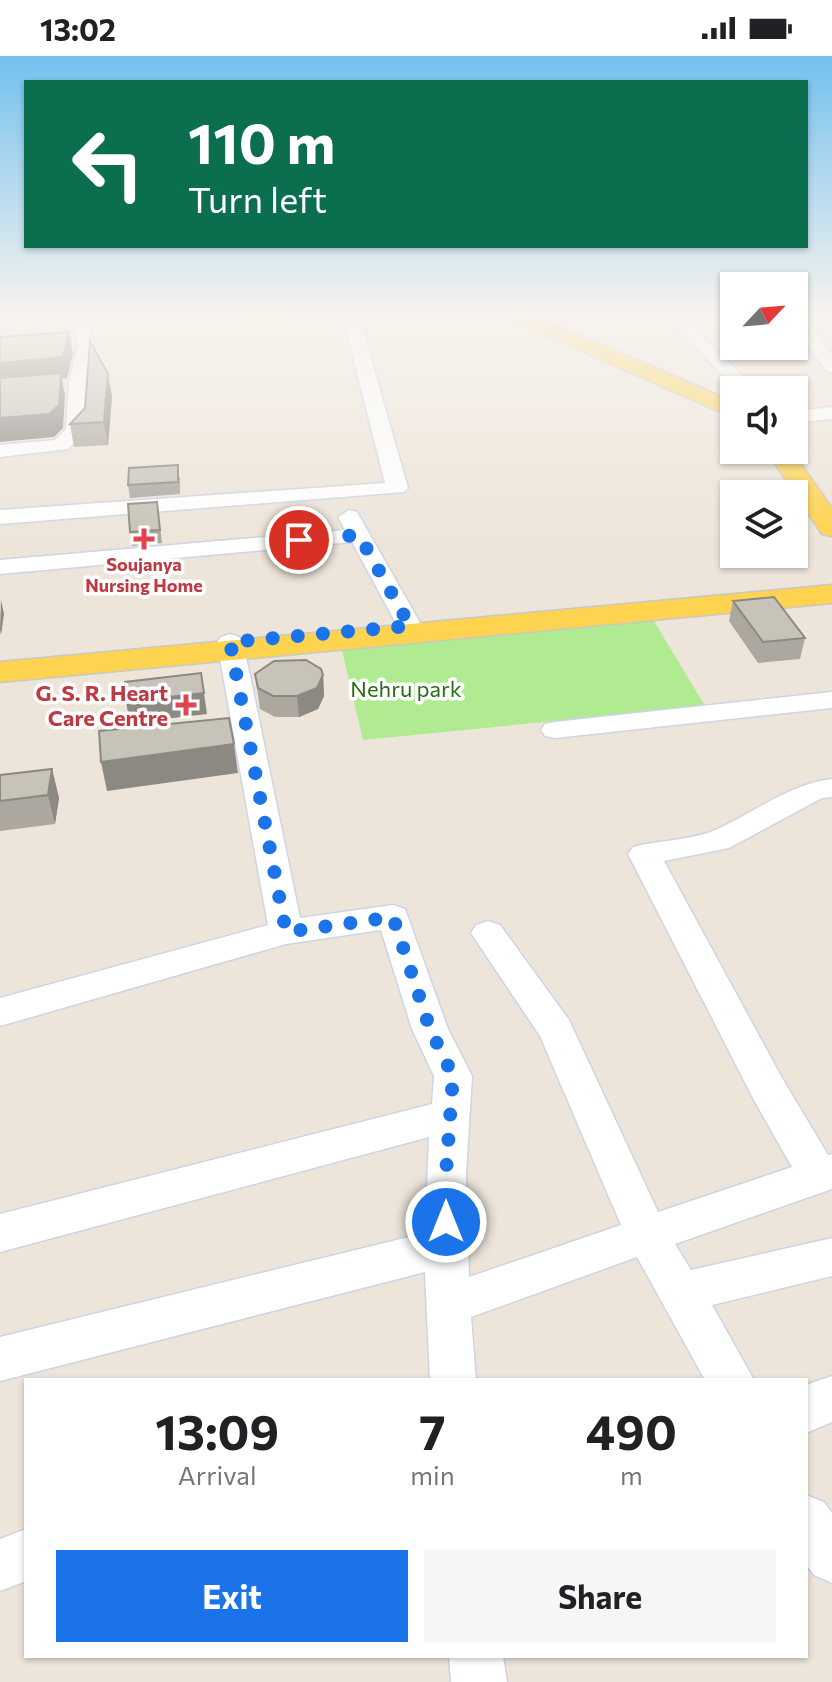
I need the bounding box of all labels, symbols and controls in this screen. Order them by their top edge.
text: 13:02 [40,10,116,47]
text: 110 m [188,107,335,176]
icon: left [56,112,160,216]
text: Turn left [188,176,327,220]
north arrow [720,272,808,360]
map controls [720,272,808,568]
button: sound [720,376,808,464]
button: layers [720,480,808,568]
pin [265,506,333,574]
icon: arrive [277,518,321,562]
marker: Soujanya Nursing Home [133,528,155,550]
place label: Soujanya Nursing Home [85,553,203,596]
park label: Nehru park [350,675,462,702]
place label: G. S. R. Heart Care Centre [35,679,168,731]
marker: G. S. R. Heart Care Centre [175,694,197,716]
position arrow [404,1180,488,1264]
text: 13:09 [155,1401,279,1460]
text: 7 [419,1401,446,1460]
text: 490 [586,1401,677,1460]
text: Arrival [178,1459,257,1490]
text: min [410,1459,455,1490]
text: m [620,1459,643,1490]
button: Exit [56,1550,408,1642]
button: Share [424,1550,776,1642]

